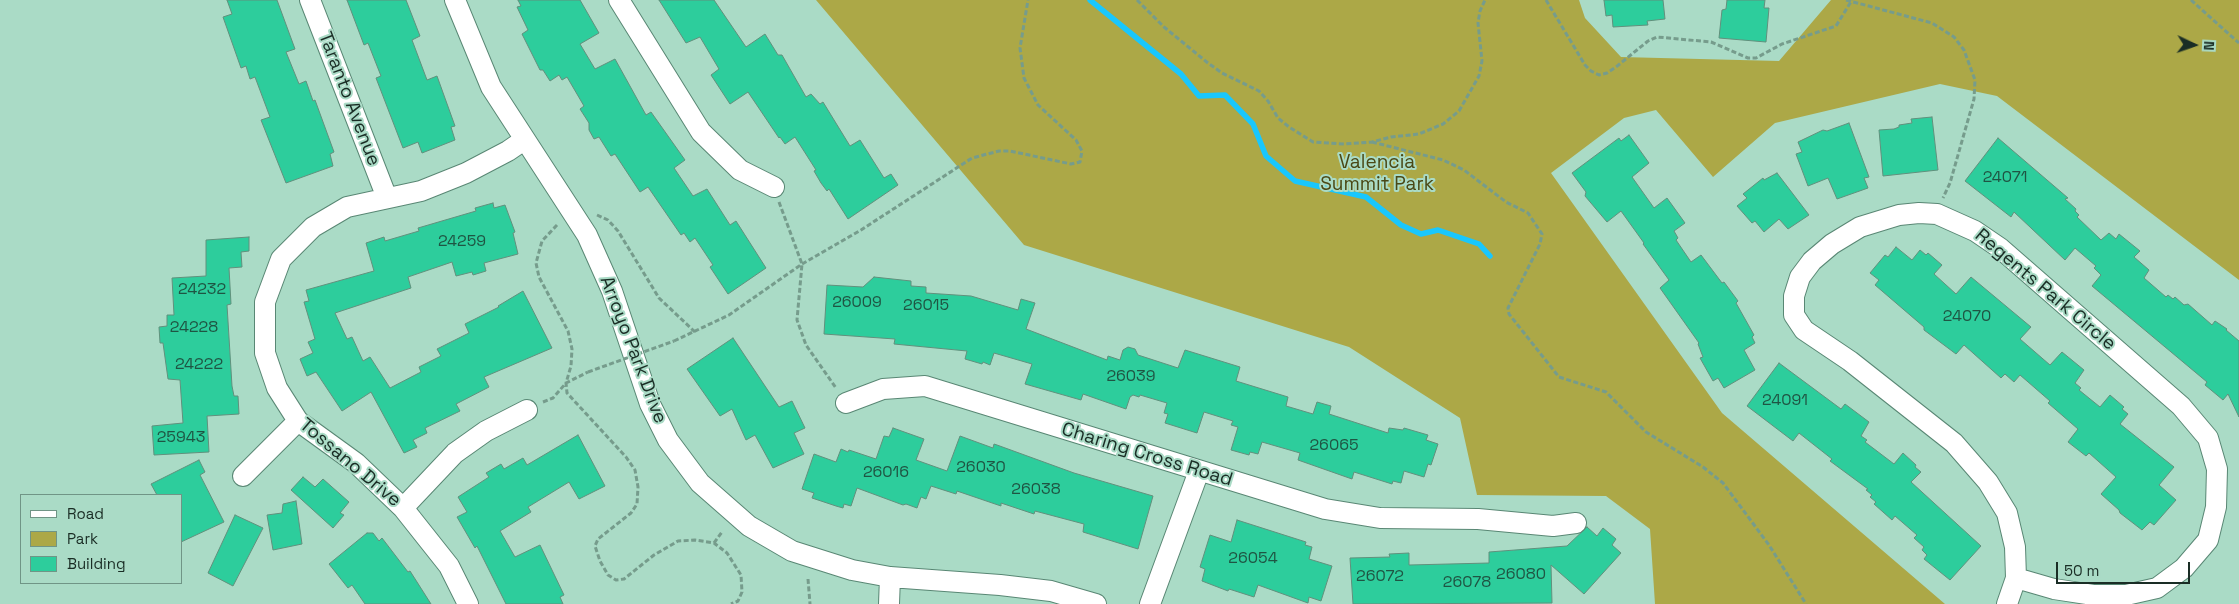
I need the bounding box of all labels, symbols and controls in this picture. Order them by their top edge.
north arrow [2169,20,2219,70]
street label: Taranto Avenue [313,29,385,169]
text: N [2200,41,2218,51]
park label: Valencia Summit Park [1320,152,1434,196]
house number: 24071 [1983,168,2027,188]
street label: Regents Park Circle [1970,224,2120,356]
house number: 24259 [438,232,486,252]
street label: Arroyo Park Drive [594,273,672,427]
house number: 24232 [178,280,226,300]
house number: 26009 [832,293,882,313]
house number: 26015 [903,296,949,316]
house number: 24070 [1943,307,1991,327]
house number: 24228 [170,318,218,338]
house number: 24222 [175,355,223,375]
house number: 26039 [1106,367,1156,387]
house number: 24091 [1762,391,1808,411]
street label: Tossano Drive [295,414,405,512]
street label: Charing Cross Road [1059,418,1235,492]
house number: 25943 [157,428,205,448]
house number: 26065 [1309,436,1359,456]
house number: 26030 [956,458,1006,478]
house number: 26016 [863,463,909,483]
house number: 26038 [1011,480,1061,500]
legend [20,494,182,584]
text: Road [67,504,104,523]
text: Park [67,529,98,548]
house number: 26054 [1228,549,1278,569]
scale bar [2059,552,2193,584]
text: Building [67,554,126,573]
text: 50 m [2064,561,2099,580]
house number: 26080 [1496,565,1546,585]
house number: 26072 [1356,567,1404,587]
house number: 26078 [1443,573,1491,593]

